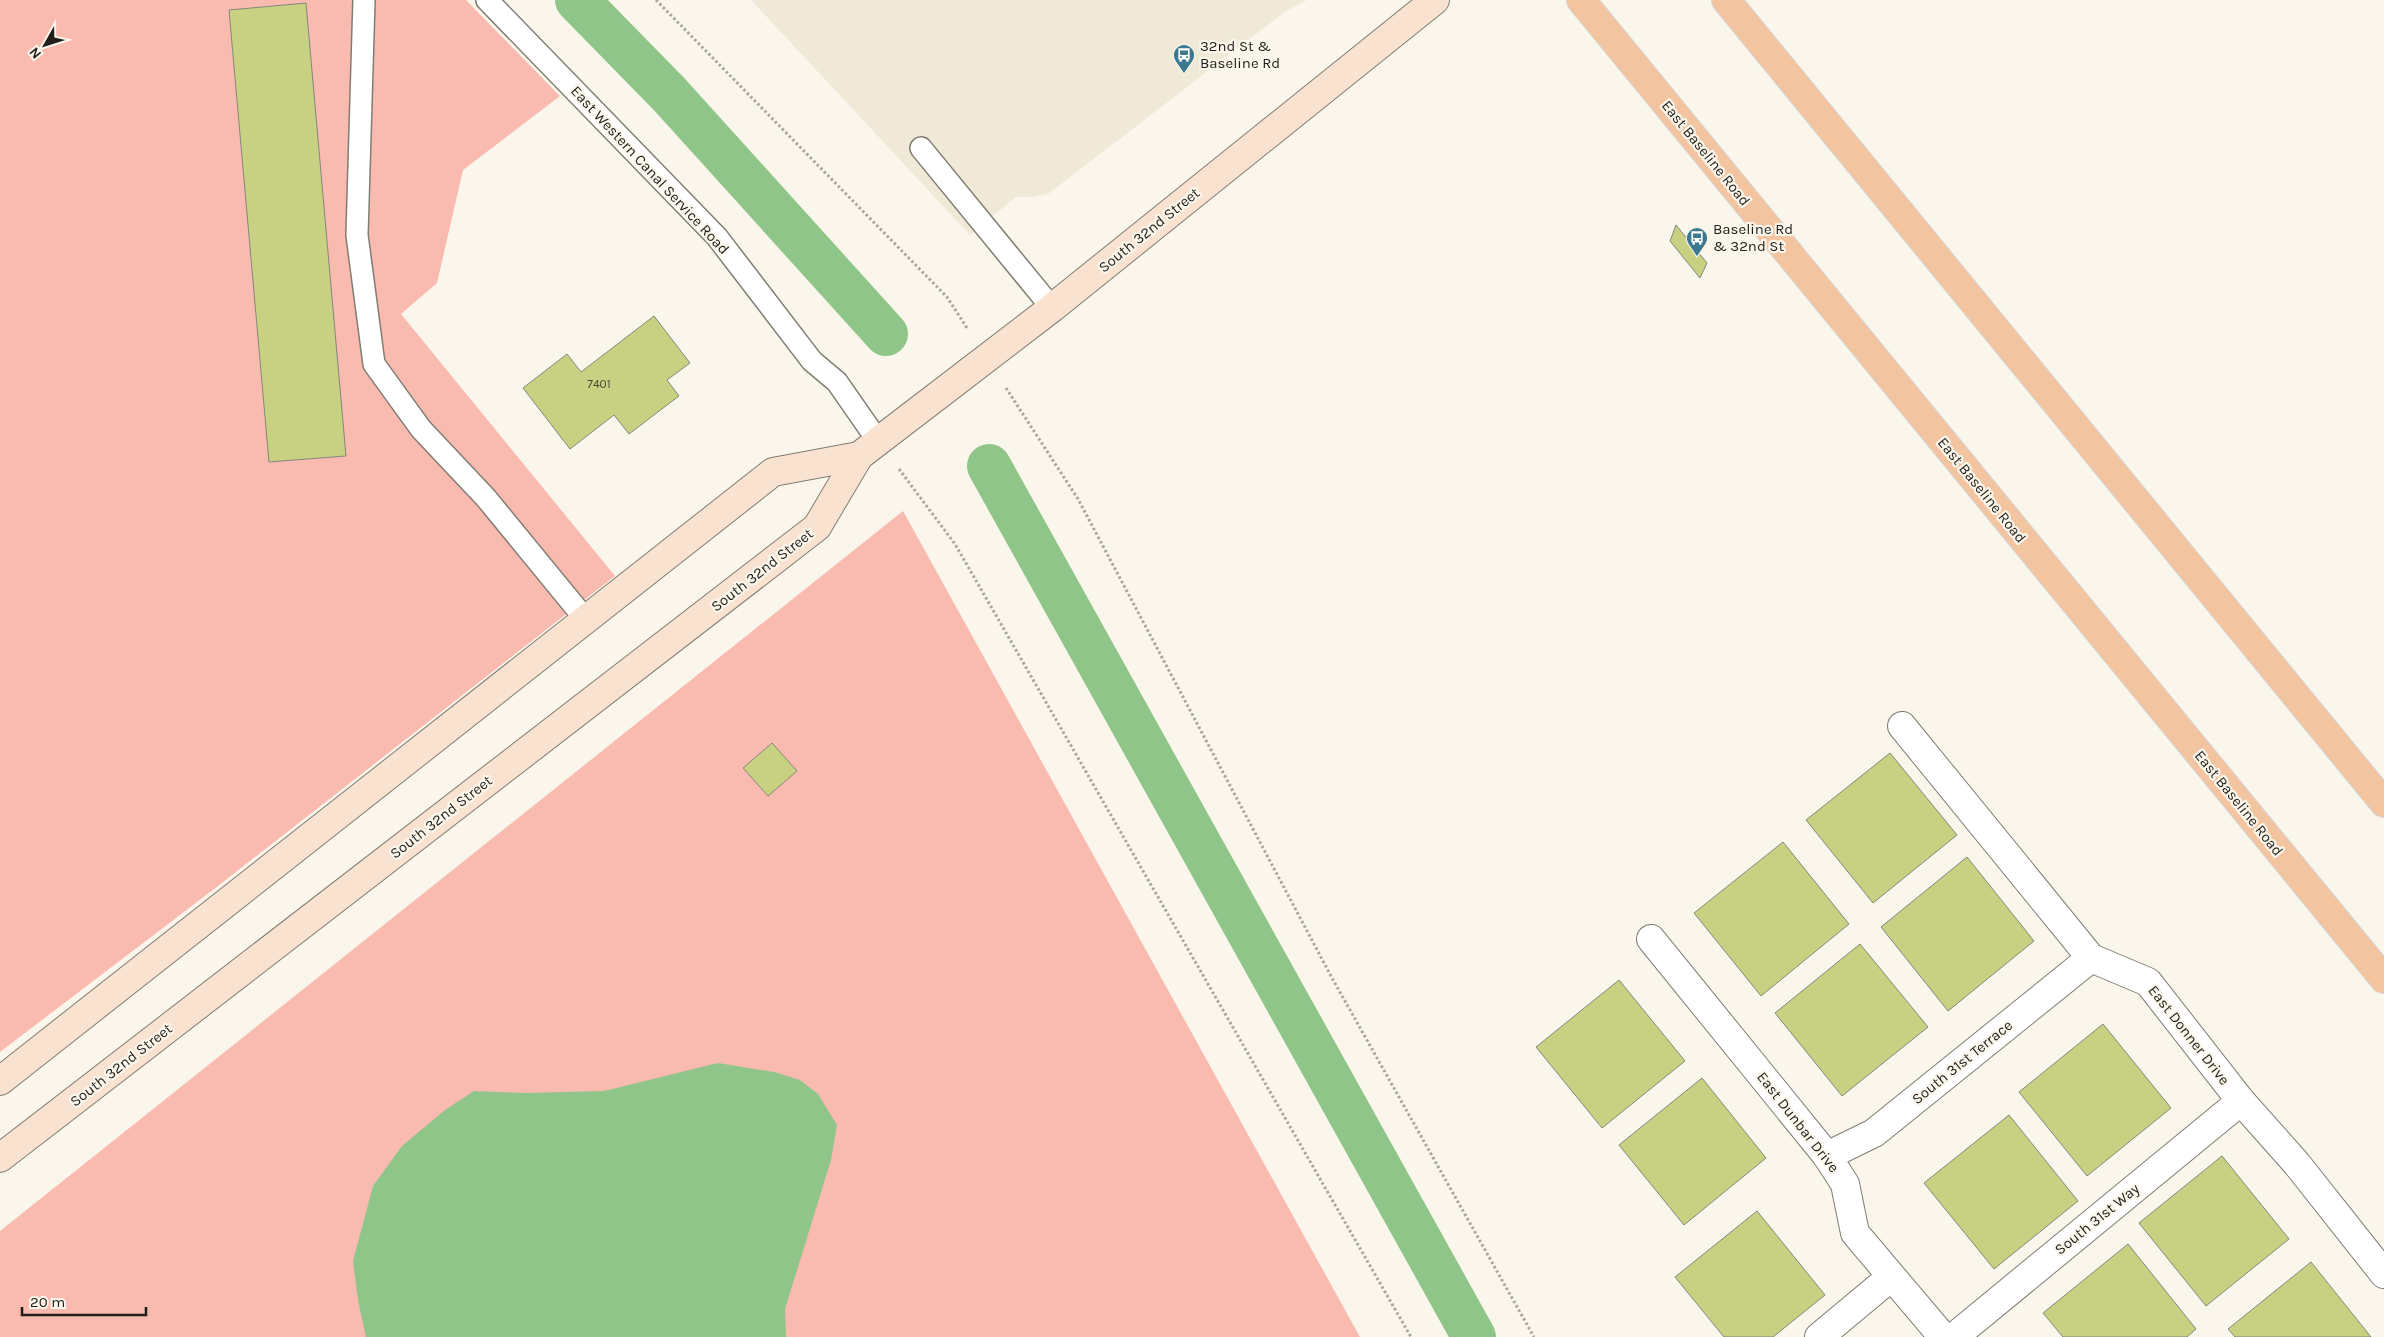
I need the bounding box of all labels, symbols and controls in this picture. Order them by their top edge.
north arrow [20,20,70,70]
place label: 32nd St & Baseline Rd [1200,37,1280,72]
bus stop icon: 32nd St & Baseline Rd [1172,43,1196,74]
text: N [26,44,45,62]
street label: East Western Canal Service Road [567,82,733,258]
street label: East Baseline Road [1658,97,1754,209]
street label: South 32nd Street [1095,184,1203,276]
place label: Baseline Rd & 32nd St [1713,220,1793,255]
bus stop icon: Baseline Rd & 32nd St [1685,226,1709,257]
house number: 7401 [587,377,611,391]
street label: East Baseline Road [1934,434,2030,546]
street label: South 32nd Street [707,524,817,616]
street label: East Baseline Road [2191,747,2287,859]
street label: South 32nd Street [386,771,496,863]
street label: East Donner Drive [2144,982,2234,1088]
street label: South 31st Terrace [1908,1016,2016,1108]
street label: South 32nd Street [66,1019,176,1111]
street label: East Dunbar Drive [1753,1068,1843,1176]
street label: South 31st Way [2051,1179,2143,1259]
scale bar [22,1284,146,1316]
text: 20 m [30,1293,65,1311]

